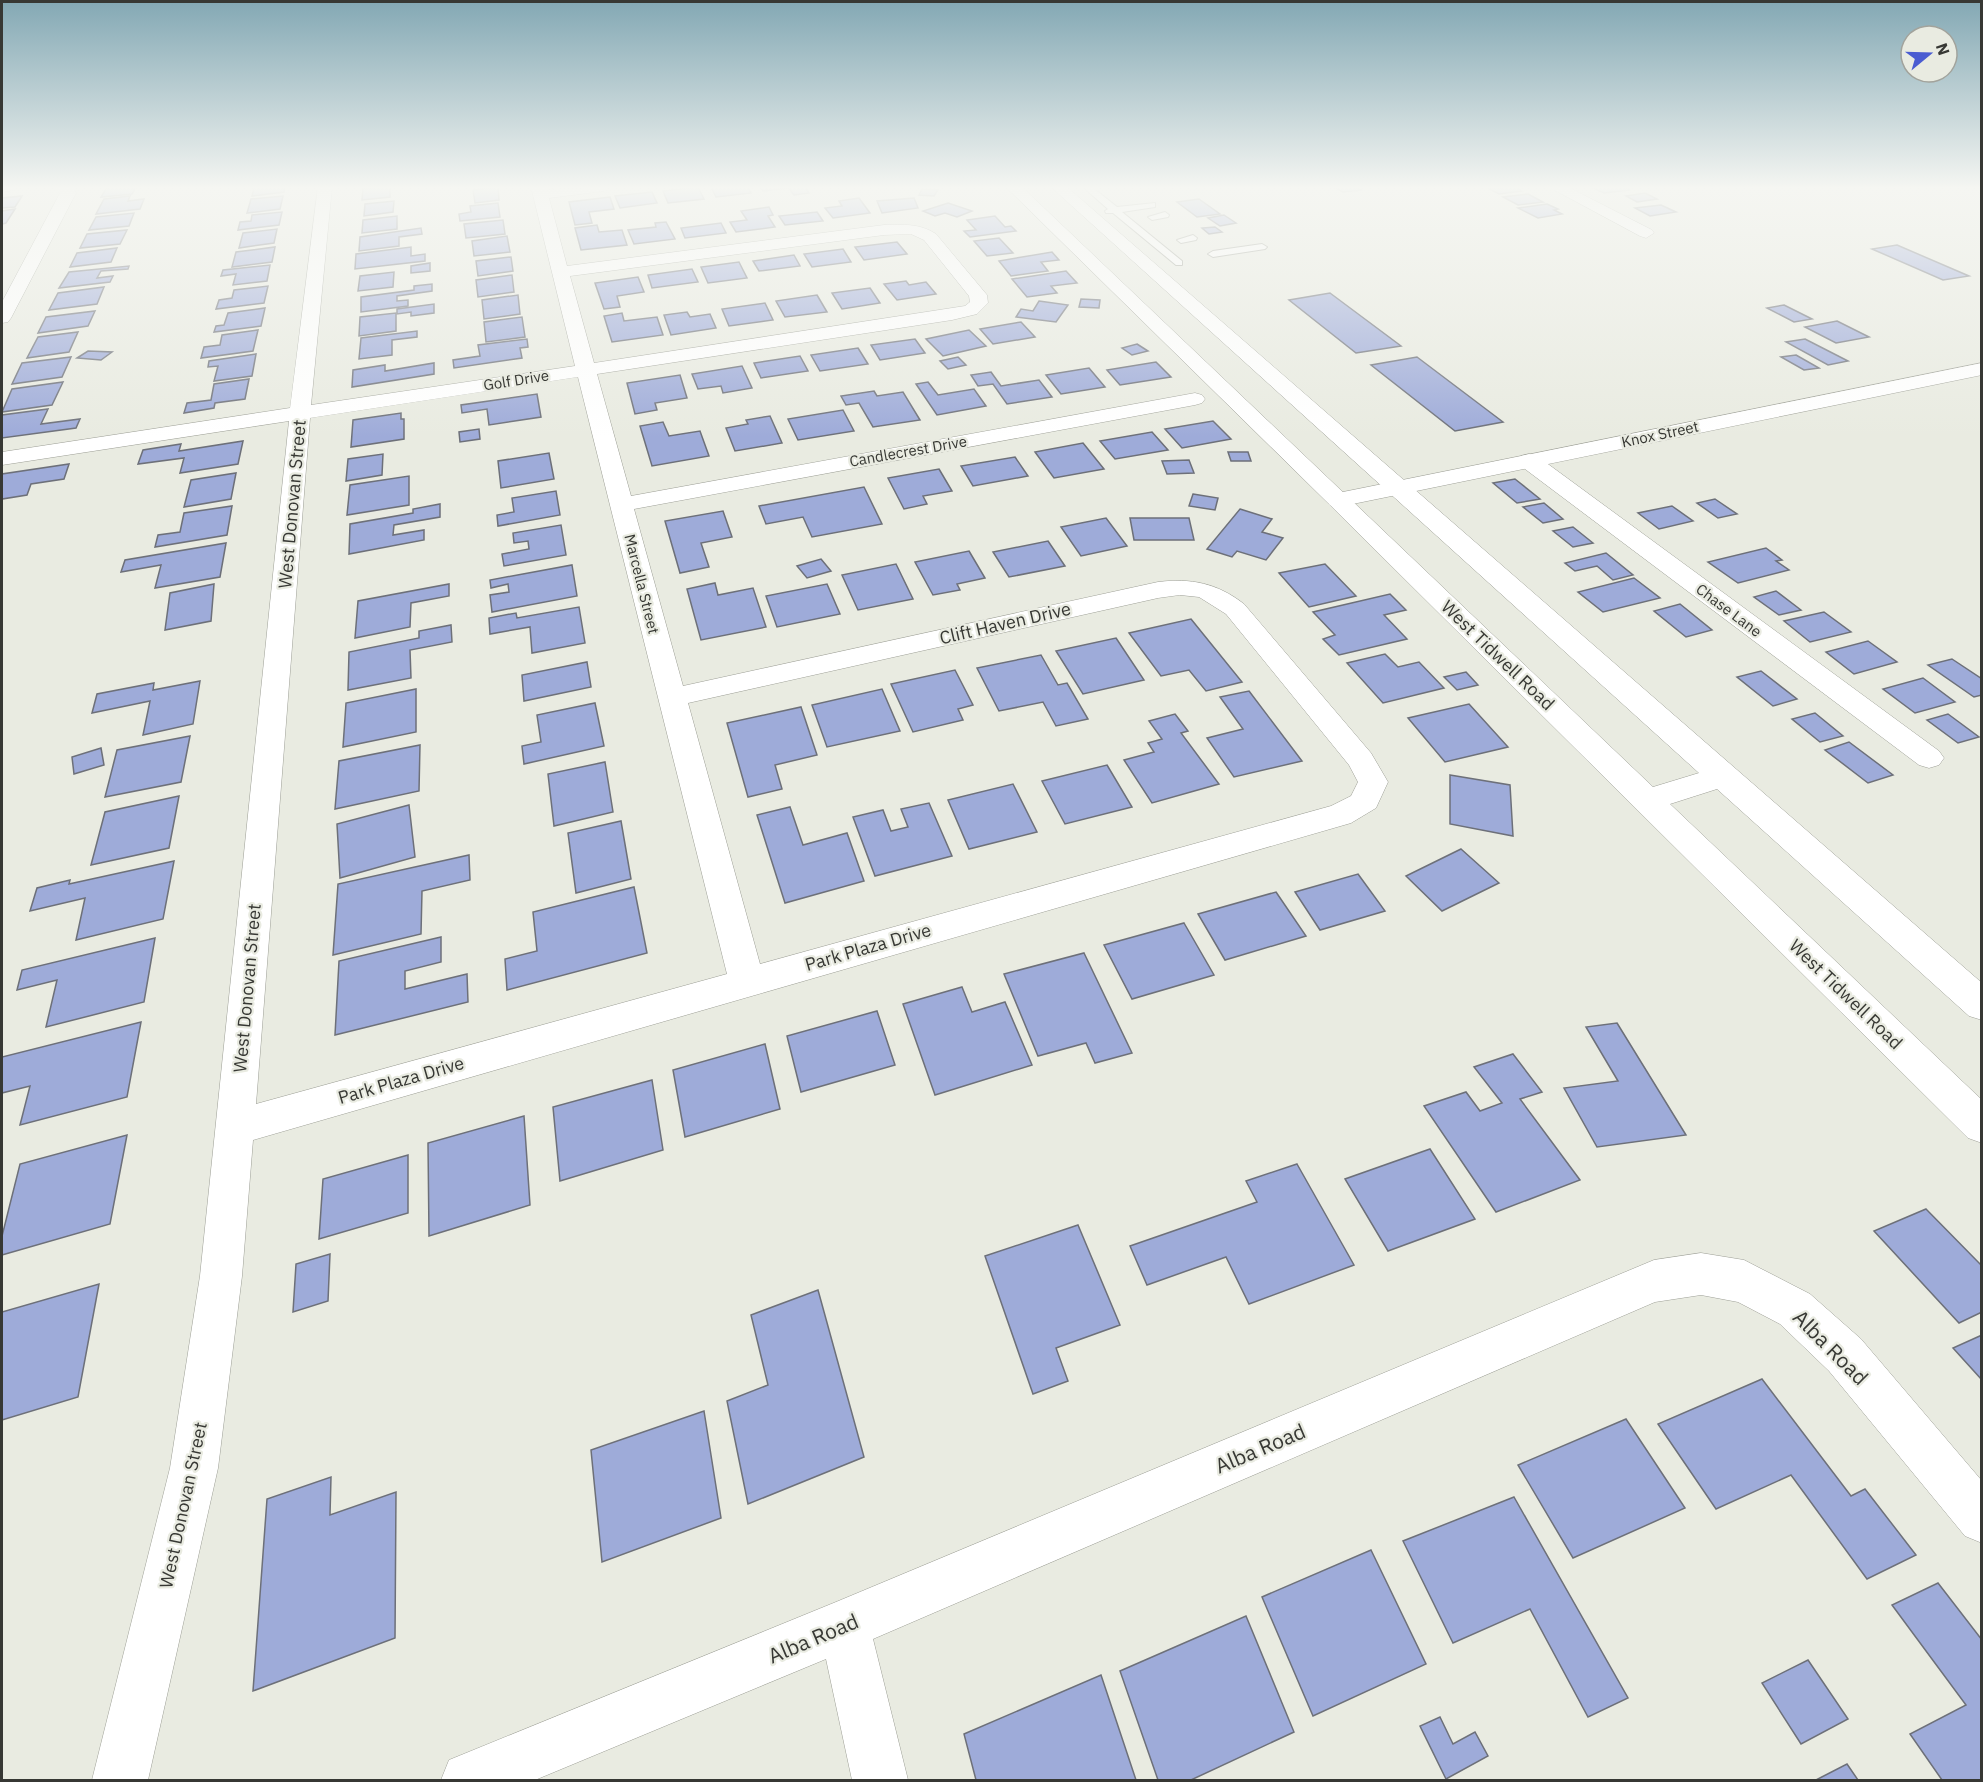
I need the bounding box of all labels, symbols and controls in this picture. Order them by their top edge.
north arrow [1899,24,1959,84]
text: N [1932,40,1955,58]
street label: Golf Drive [482,365,550,395]
street label: Knox Street [1620,417,1700,451]
street label: West Donovan Street [273,419,311,589]
street label: Candlecrest Drive [848,431,968,471]
street label: Marcella Street [620,532,664,636]
street label: Chase Lane [1692,579,1766,641]
street label: West Tidwell Road [1436,595,1560,715]
street label: Clift Haven Drive [937,597,1073,649]
street label: West Donovan Street [228,903,266,1073]
street label: Park Plaza Drive [802,918,934,976]
street label: West Tidwell Road [1784,934,1908,1054]
street label: Park Plaza Drive [335,1051,467,1109]
street label: Alba Road [1787,1303,1875,1391]
street label: Alba Road [1210,1416,1310,1480]
street label: West Donovan Street [154,1420,212,1590]
street label: Alba Road [763,1606,863,1670]

